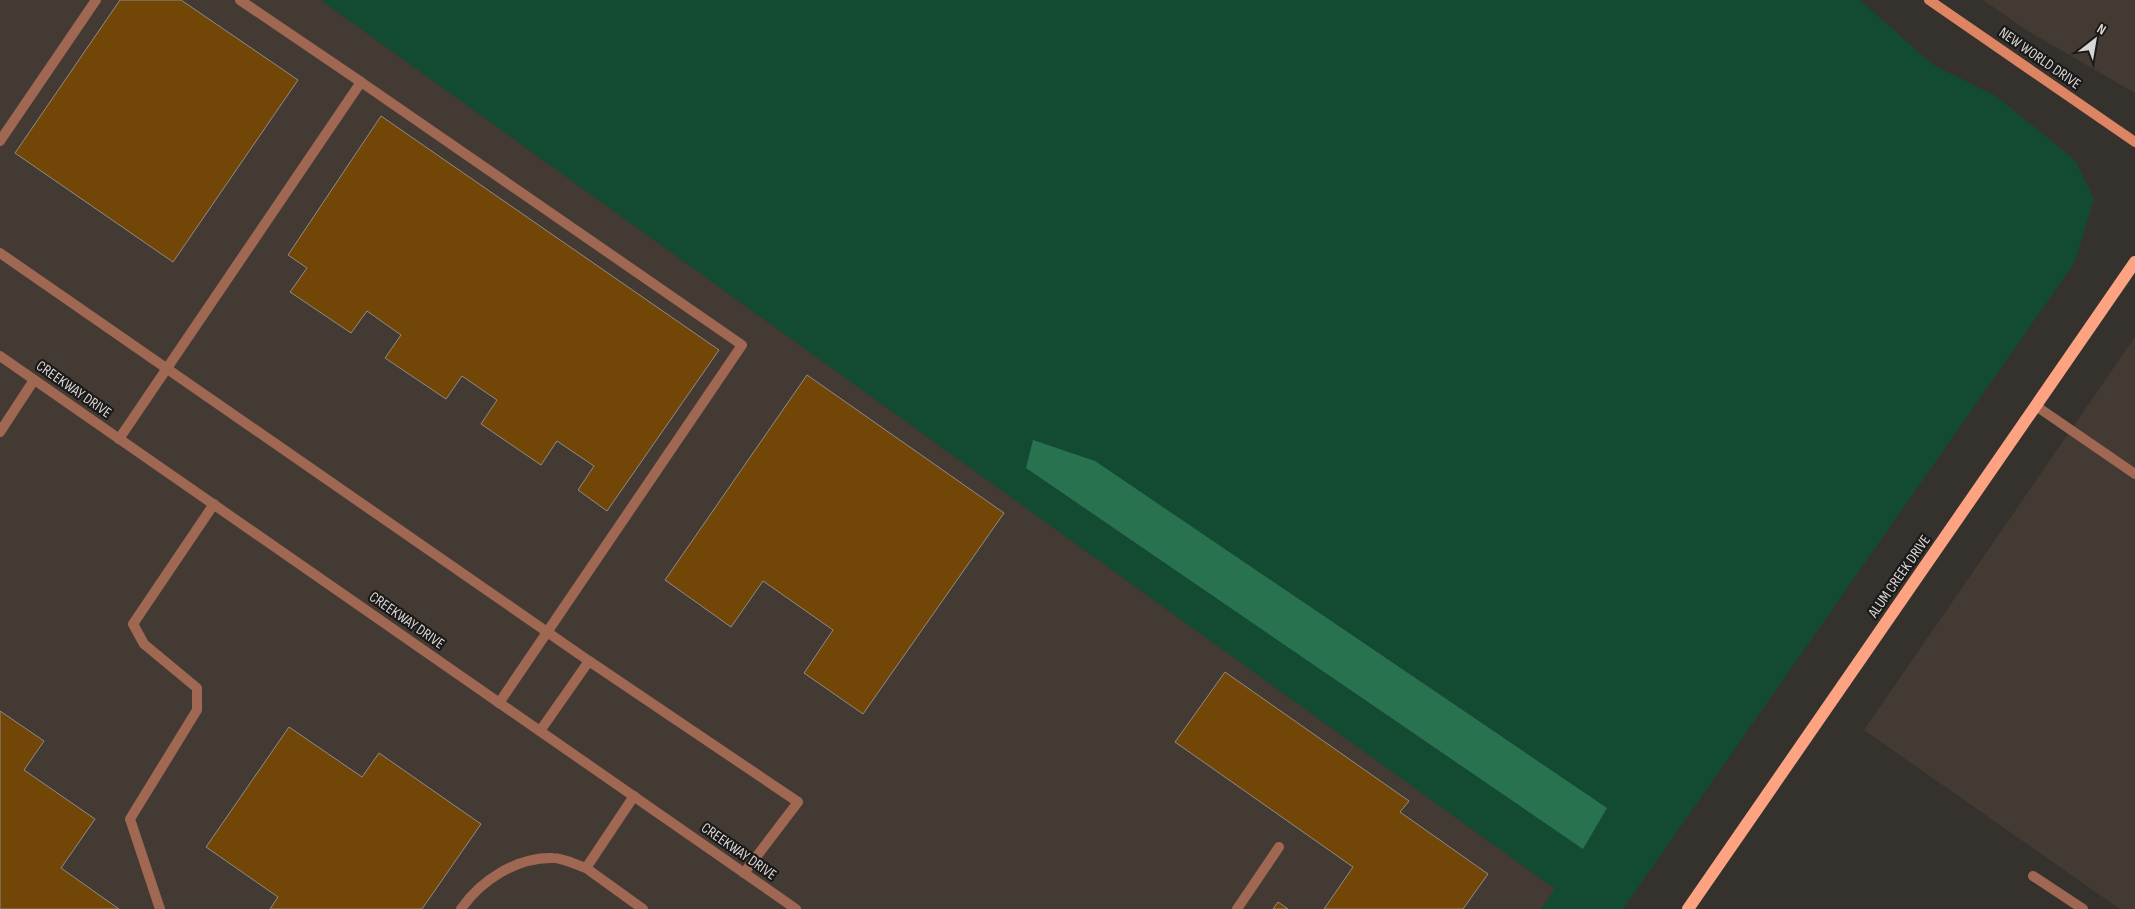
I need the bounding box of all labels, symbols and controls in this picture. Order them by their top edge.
north arrow [2070,15,2120,65]
text: N [2094,20,2109,38]
street label: NEW WORLD DRIVE [1995,23,2084,94]
street label: CREEKWAY DRIVE [32,356,115,422]
street label: ALUM CREEK DRIVE [1863,531,1935,622]
street label: CREEKWAY DRIVE [365,587,448,653]
street label: CREEKWAY DRIVE [697,818,780,884]

